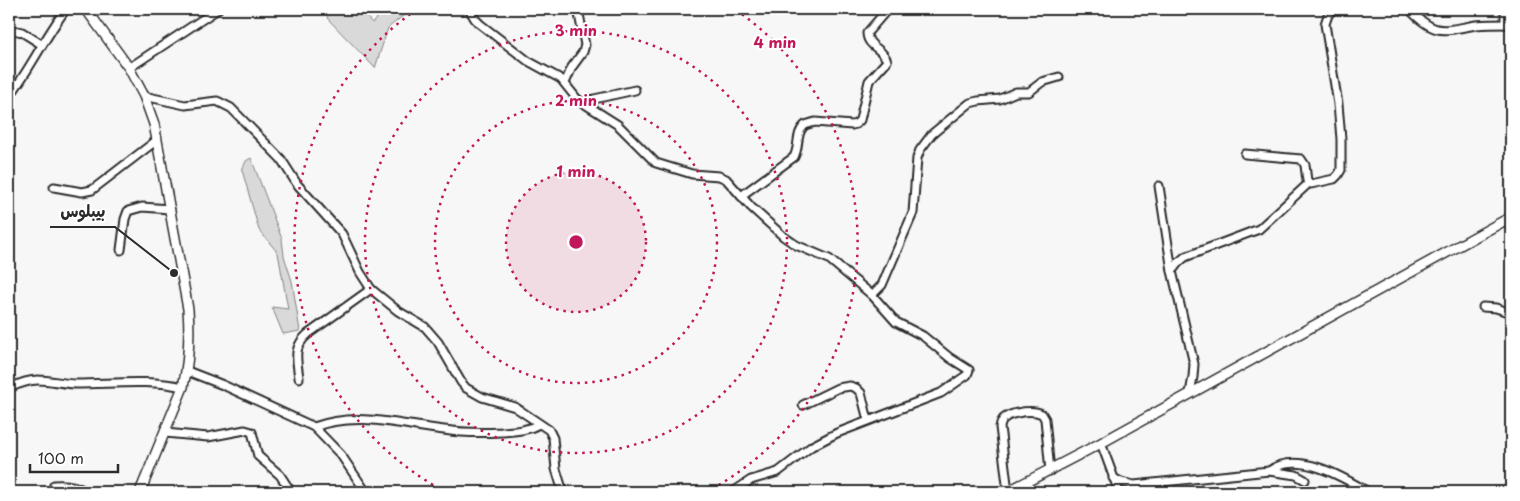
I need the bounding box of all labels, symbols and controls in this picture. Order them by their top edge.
text: 3 min [555,18,597,41]
text: 4 min [754,30,796,53]
text: 2 min [555,88,597,111]
text: 1 min [557,159,595,182]
callout: بيبلوس [50,196,115,227]
text: بيبلوس [61,198,105,223]
centre of rings [567,233,585,251]
scale bar [30,441,118,473]
text: 100 m [38,446,84,469]

